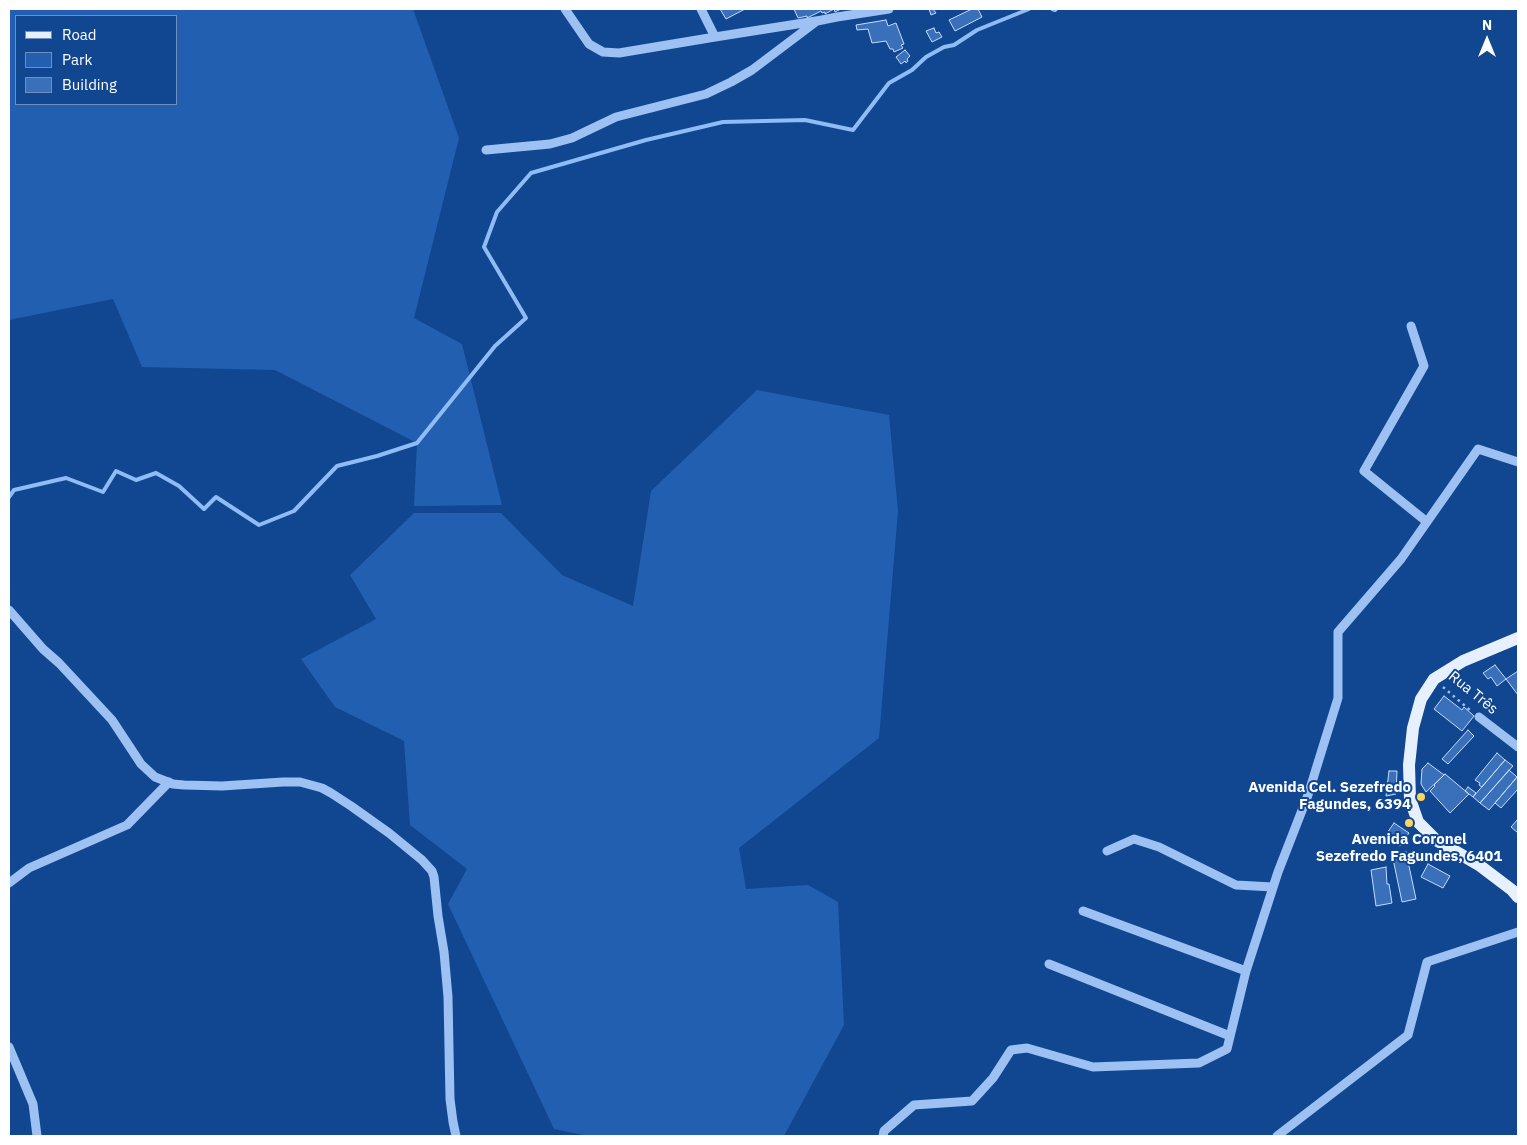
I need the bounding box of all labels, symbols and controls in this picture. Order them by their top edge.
legend [15,15,178,105]
north arrow [1462,15,1512,65]
text: N [1482,16,1492,34]
text: Road [62,25,97,44]
text: Park [62,50,92,69]
text: Building [62,75,117,94]
street label: Rua Três [1445,668,1501,718]
place label: Avenida Cel. Sezefredo Fagundes, 6394 [1248,779,1411,814]
marker: Avenida Cel. Sezefredo Fagundes, 6394 [1415,791,1427,803]
marker: Avenida Coronel Sezefredo Fagundes, 6401 [1403,817,1415,829]
place label: Avenida Coronel Sezefredo Fagundes, 6401 [1316,831,1502,866]

